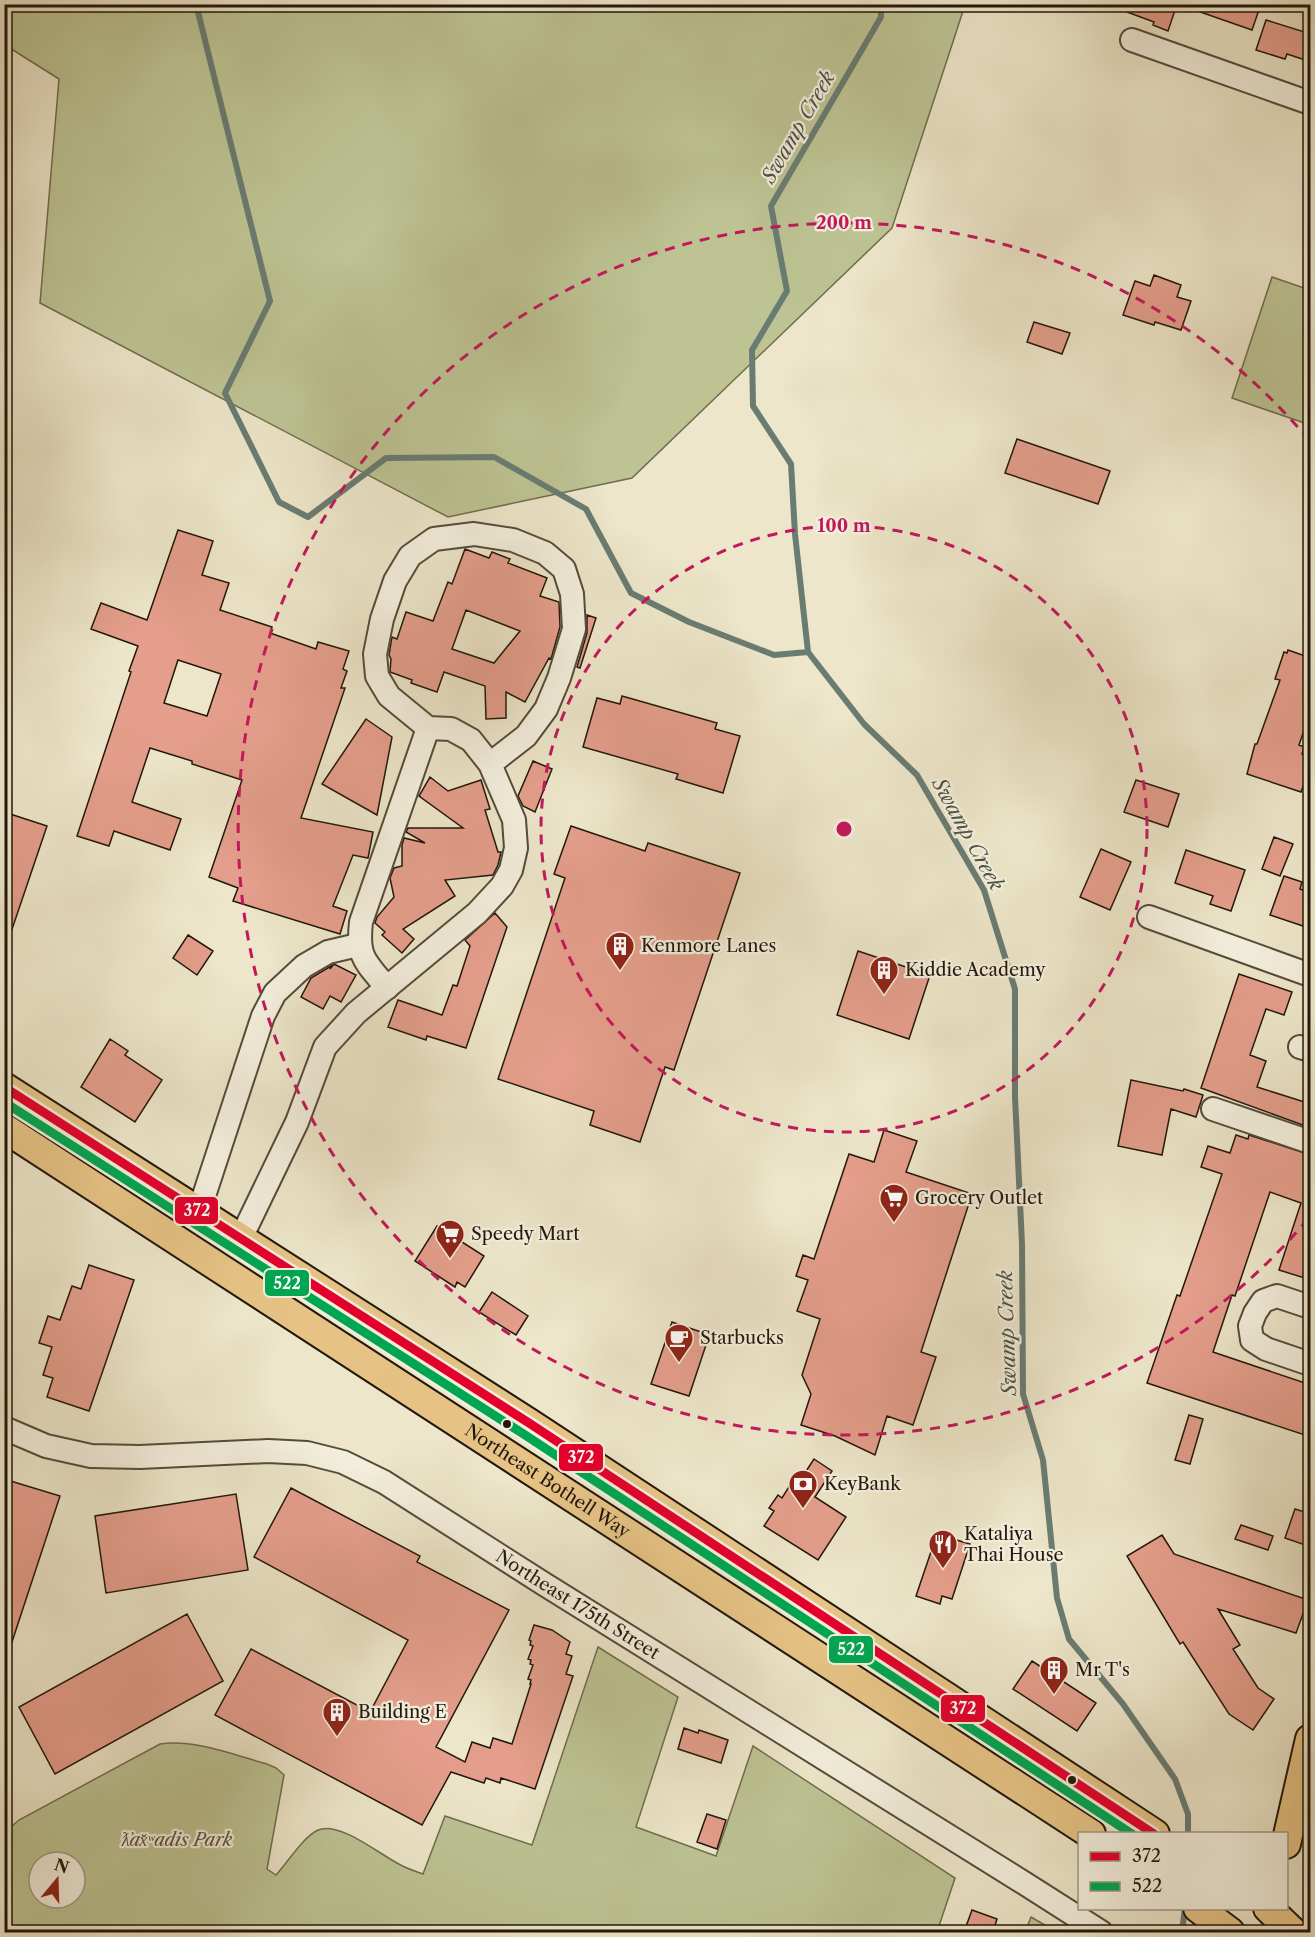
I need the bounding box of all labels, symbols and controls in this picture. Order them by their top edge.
water label: Swamp Creek [756,66,840,188]
text: 200 m [816,212,872,234]
text: 100 m [817,515,871,537]
water label: Swamp Creek [927,773,1009,895]
centre of rings [834,819,854,839]
building icon: Kenmore Lanes [604,930,636,972]
place label: Kenmore Lanes [641,935,776,957]
building icon: Kiddie Academy [868,954,900,996]
place label: Kiddie Academy [905,959,1046,981]
supermarket icon: Grocery Outlet [878,1182,910,1224]
place label: Grocery Outlet [915,1187,1044,1209]
line badge: 372 [174,1196,219,1225]
text: 372 [184,1200,210,1220]
supermarket icon: Speedy Mart [434,1218,466,1260]
place label: Speedy Mart [471,1223,580,1245]
line badge: 522 [264,1269,310,1297]
water label: Swamp Creek [993,1269,1021,1397]
text: 522 [273,1273,301,1293]
cafe icon: Starbucks [663,1322,695,1364]
place label: Starbucks [700,1327,784,1349]
unlabelled marker [501,1418,513,1430]
street label: Northeast Bothell Way [461,1419,635,1543]
line badge: 372 [558,1443,604,1472]
text: 372 [568,1447,594,1467]
bank icon: KeyBank [787,1468,819,1510]
place label: KeyBank [824,1473,902,1495]
place label: Kataliya Thai House [964,1523,1064,1566]
restaurant icon: Kataliya Thai House [927,1528,959,1570]
street label: Northeast 175th Street [492,1545,664,1665]
line badge: 522 [828,1635,874,1664]
text: 522 [837,1639,865,1659]
building icon: Mr T's [1038,1654,1070,1696]
place label: Mr T's [1075,1659,1130,1681]
line badge: 372 [940,1694,986,1723]
building icon: Building E [321,1696,353,1738]
text: 372 [950,1698,976,1718]
place label: Building E [358,1701,447,1723]
unlabelled marker [1066,1774,1078,1786]
park label: ƛ̕ax̌ʷadis Park [121,1829,233,1851]
legend [1078,1832,1288,1910]
text: 372 [1132,1845,1161,1867]
north arrow [27,1850,87,1910]
text: N [52,1854,72,1878]
text: 522 [1132,1875,1162,1897]

